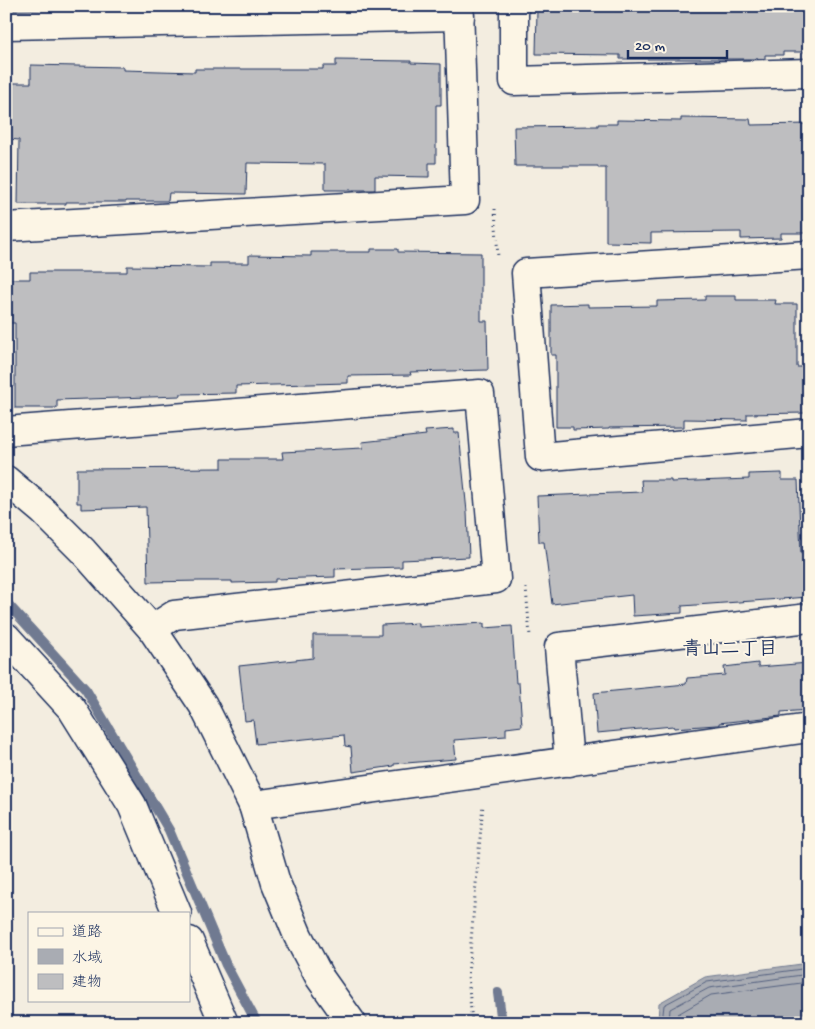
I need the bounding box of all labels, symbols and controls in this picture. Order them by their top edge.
scale bar [628,28,726,60]
text: 20 m [635,38,665,56]
district label: 青山二丁目 [682,638,778,662]
legend [28,912,190,1002]
text: 道路 [72,924,102,942]
text: 水域 [72,949,102,968]
text: 建物 [72,974,102,992]

